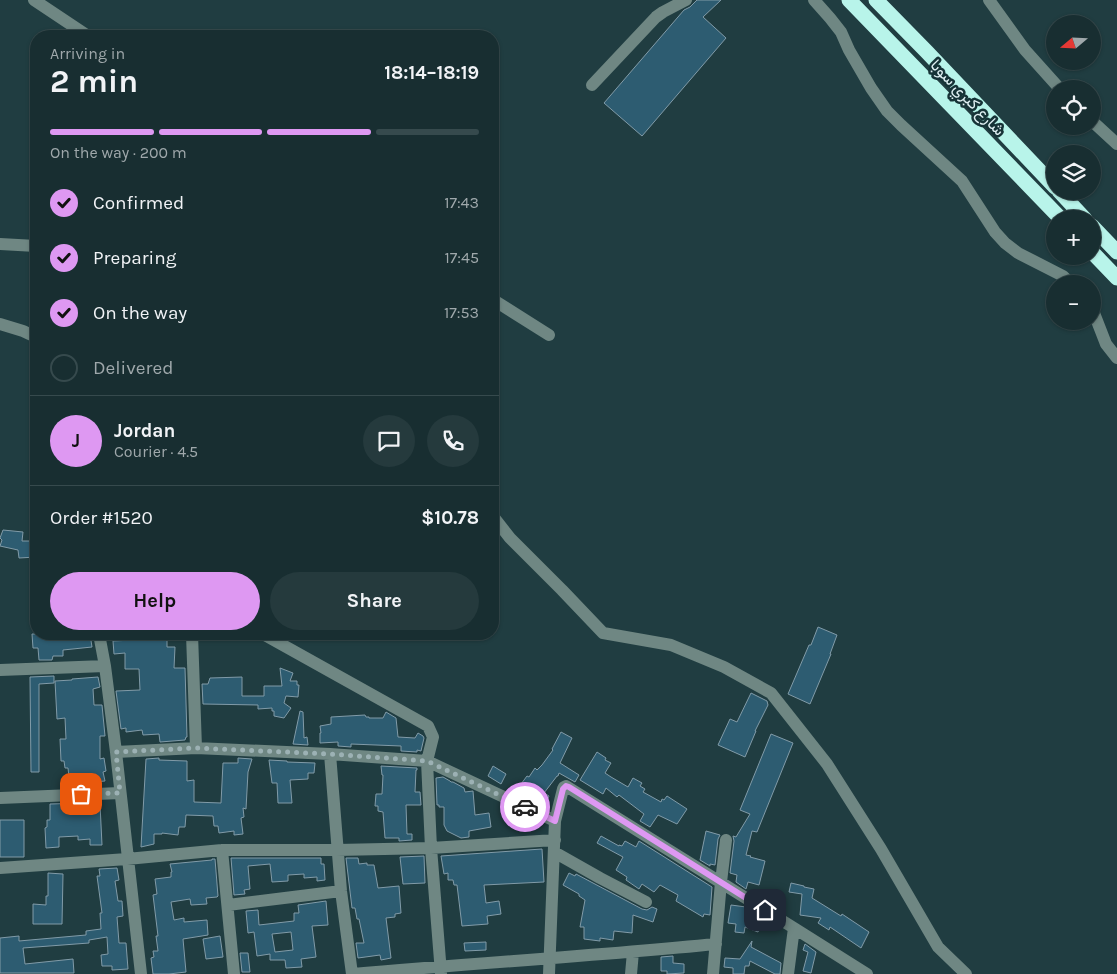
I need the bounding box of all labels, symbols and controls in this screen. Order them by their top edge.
north arrow [1046,15,1101,70]
map controls [1046,15,1101,330]
text: Arriving in [50,44,125,63]
street label: شارع كبري سوبا [924,55,1009,142]
text: 18:14–18:19 [384,62,479,84]
text: 2 min [50,63,138,100]
button: locate [1046,80,1101,135]
text: On the way · 200 m [50,143,187,162]
button: layers [1046,145,1101,200]
icon: check [50,189,78,217]
text: Confirmed [93,192,184,214]
text: 17:43 [444,193,479,212]
button: + [1046,210,1101,265]
icon: check [50,244,78,272]
text: Preparing [93,247,176,269]
text: 17:45 [445,248,479,267]
button: − [1046,275,1101,330]
icon: check [50,299,78,327]
text: On the way [93,302,187,324]
text: 17:53 [444,303,479,322]
text: Delivered [93,357,173,379]
button: chat [363,415,415,467]
button: phone [427,415,479,467]
text: Jordan [114,420,175,442]
text: J [72,430,80,452]
text: Courier · 4.5 [114,442,198,461]
text: Order #1520 [50,507,153,529]
text: $10.78 [421,507,479,529]
button: Help [50,572,260,630]
button: Share [270,572,479,630]
pin [60,773,102,815]
icon: bag [67,780,95,808]
courier [500,782,550,832]
icon: car [511,793,539,821]
pin [744,889,786,931]
icon: home [751,896,779,924]

